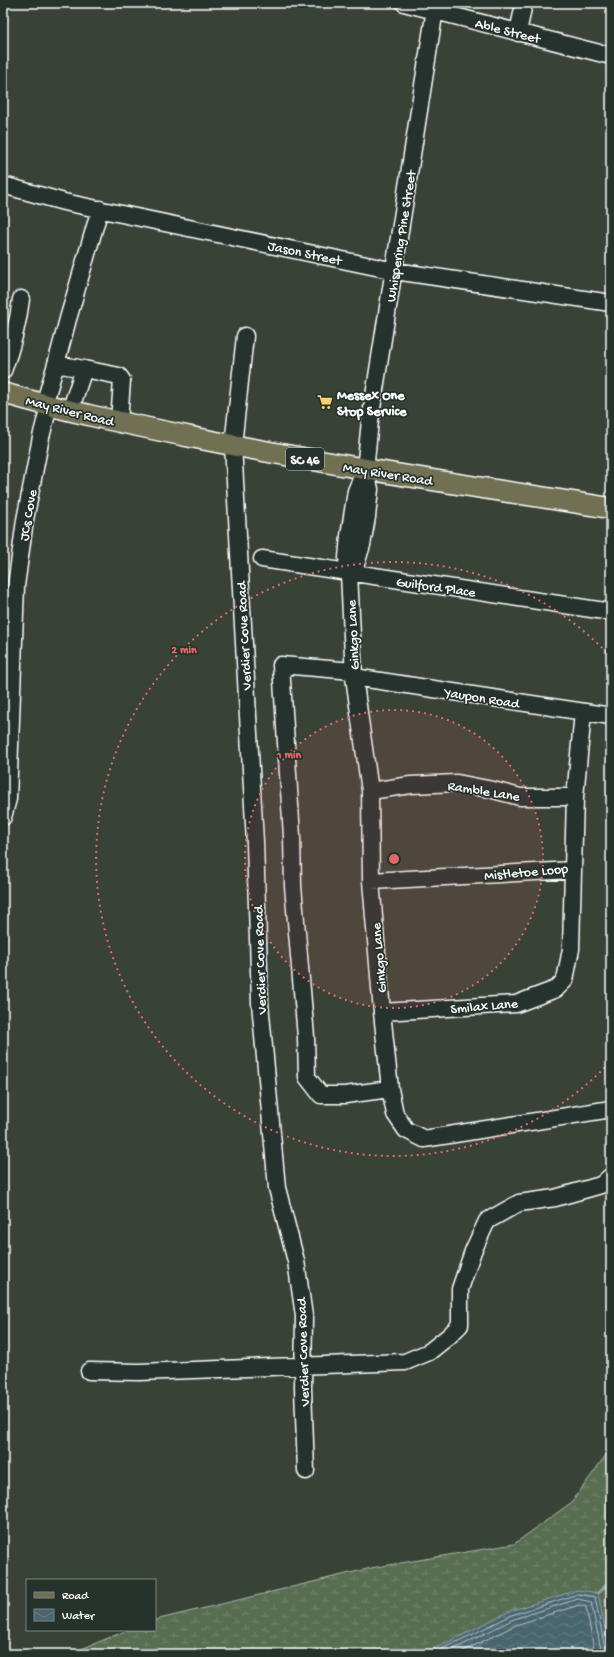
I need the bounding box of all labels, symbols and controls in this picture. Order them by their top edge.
street label: Able Street [473,16,543,49]
street label: Whispering Pine Street [384,168,421,303]
street label: Jason Street [266,238,344,271]
place label: Messex One Stop Service [337,388,407,421]
street label: May River Road [24,393,117,432]
supermarket icon: Messex One Stop Service [316,393,334,411]
road number: SC 46 [286,448,324,470]
street label: May River Road [342,460,435,491]
street label: JCs Cove [17,488,42,542]
street label: Guilford Place [395,574,477,603]
street label: Verdier Cove Road [234,579,257,692]
street label: Ginkgo Lane [344,599,365,670]
text: 2 min [171,644,197,658]
street label: Yaupon Road [441,685,522,714]
text: 1 min [276,749,302,763]
street label: Ramble Lane [446,778,522,807]
centre of rings [387,852,401,866]
street label: Mistletoe Loop [484,861,569,886]
street label: Verdier Cove Road [251,903,272,1016]
street label: Ginkgo Lane [369,921,392,993]
street label: Smilax Lane [450,996,519,1019]
street label: Verdier Cove Road [294,1295,315,1408]
legend [26,1579,156,1631]
text: Road [62,1590,89,1604]
text: Water [62,1610,96,1624]

